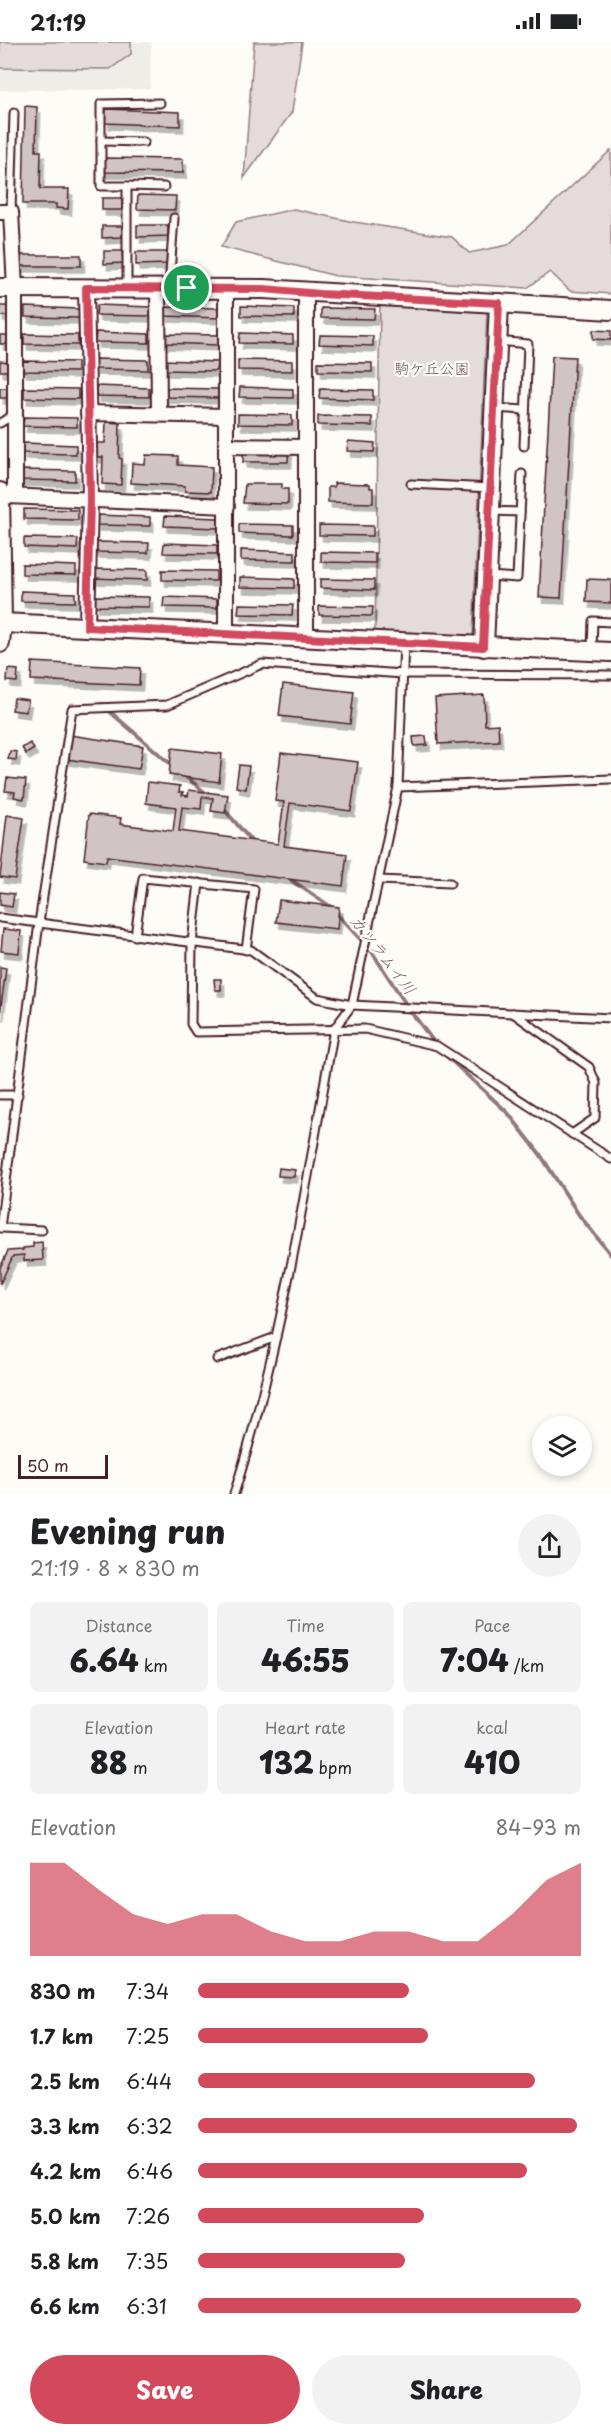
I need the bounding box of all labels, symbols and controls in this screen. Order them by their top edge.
text: 21:19 [30,5,86,38]
pin [161,262,212,313]
icon: arrive [170,271,203,304]
park label: 駒ケ丘公園 [394,356,470,379]
water label: カツラムイ川 [345,909,423,999]
map controls [532,1416,592,1476]
button: layers [532,1416,592,1476]
scale bar [18,1452,108,1480]
text: 50 m [27,1453,68,1477]
text: Evening run [30,1505,225,1555]
button: share [518,1514,581,1577]
text: 21:19 · 8 × 830 m [30,1553,200,1583]
text: Distance [85,1613,152,1637]
text: Time [287,1613,324,1637]
text: Pace [474,1613,510,1637]
text: 6.64 [70,1637,139,1682]
text: 46:55 [261,1637,350,1682]
text: 7:04 [440,1637,509,1682]
text: km [139,1653,168,1677]
text: /km [509,1653,544,1677]
text: Elevation [84,1715,153,1739]
text: Heart rate [265,1715,346,1739]
text: kcal [476,1715,508,1739]
text: 88 [90,1739,128,1784]
text: 132 [259,1739,314,1784]
text: 410 [464,1739,520,1784]
text: m [128,1755,148,1779]
text: bpm [314,1755,352,1779]
text: Elevation [30,1812,116,1842]
text: 84–93 m [496,1812,581,1842]
text: 830 m [30,1976,95,2006]
text: 7:34 [126,1976,169,2006]
text: 1.7 km [30,2021,93,2051]
text: 7:25 [126,2021,169,2051]
text: 2.5 km [30,2066,100,2096]
text: 6:44 [126,2066,172,2096]
text: 3.3 km [30,2111,100,2141]
text: 6:32 [126,2111,173,2141]
text: 4.2 km [30,2156,101,2186]
text: 6:46 [126,2156,173,2186]
text: 5.0 km [30,2201,101,2231]
text: 7:26 [126,2201,170,2231]
text: 5.8 km [30,2246,99,2276]
text: 7:35 [126,2246,168,2276]
text: 6.6 km [30,2291,100,2321]
text: 6:31 [126,2291,167,2321]
button: Save [30,2355,300,2424]
button: Share [312,2355,581,2424]

